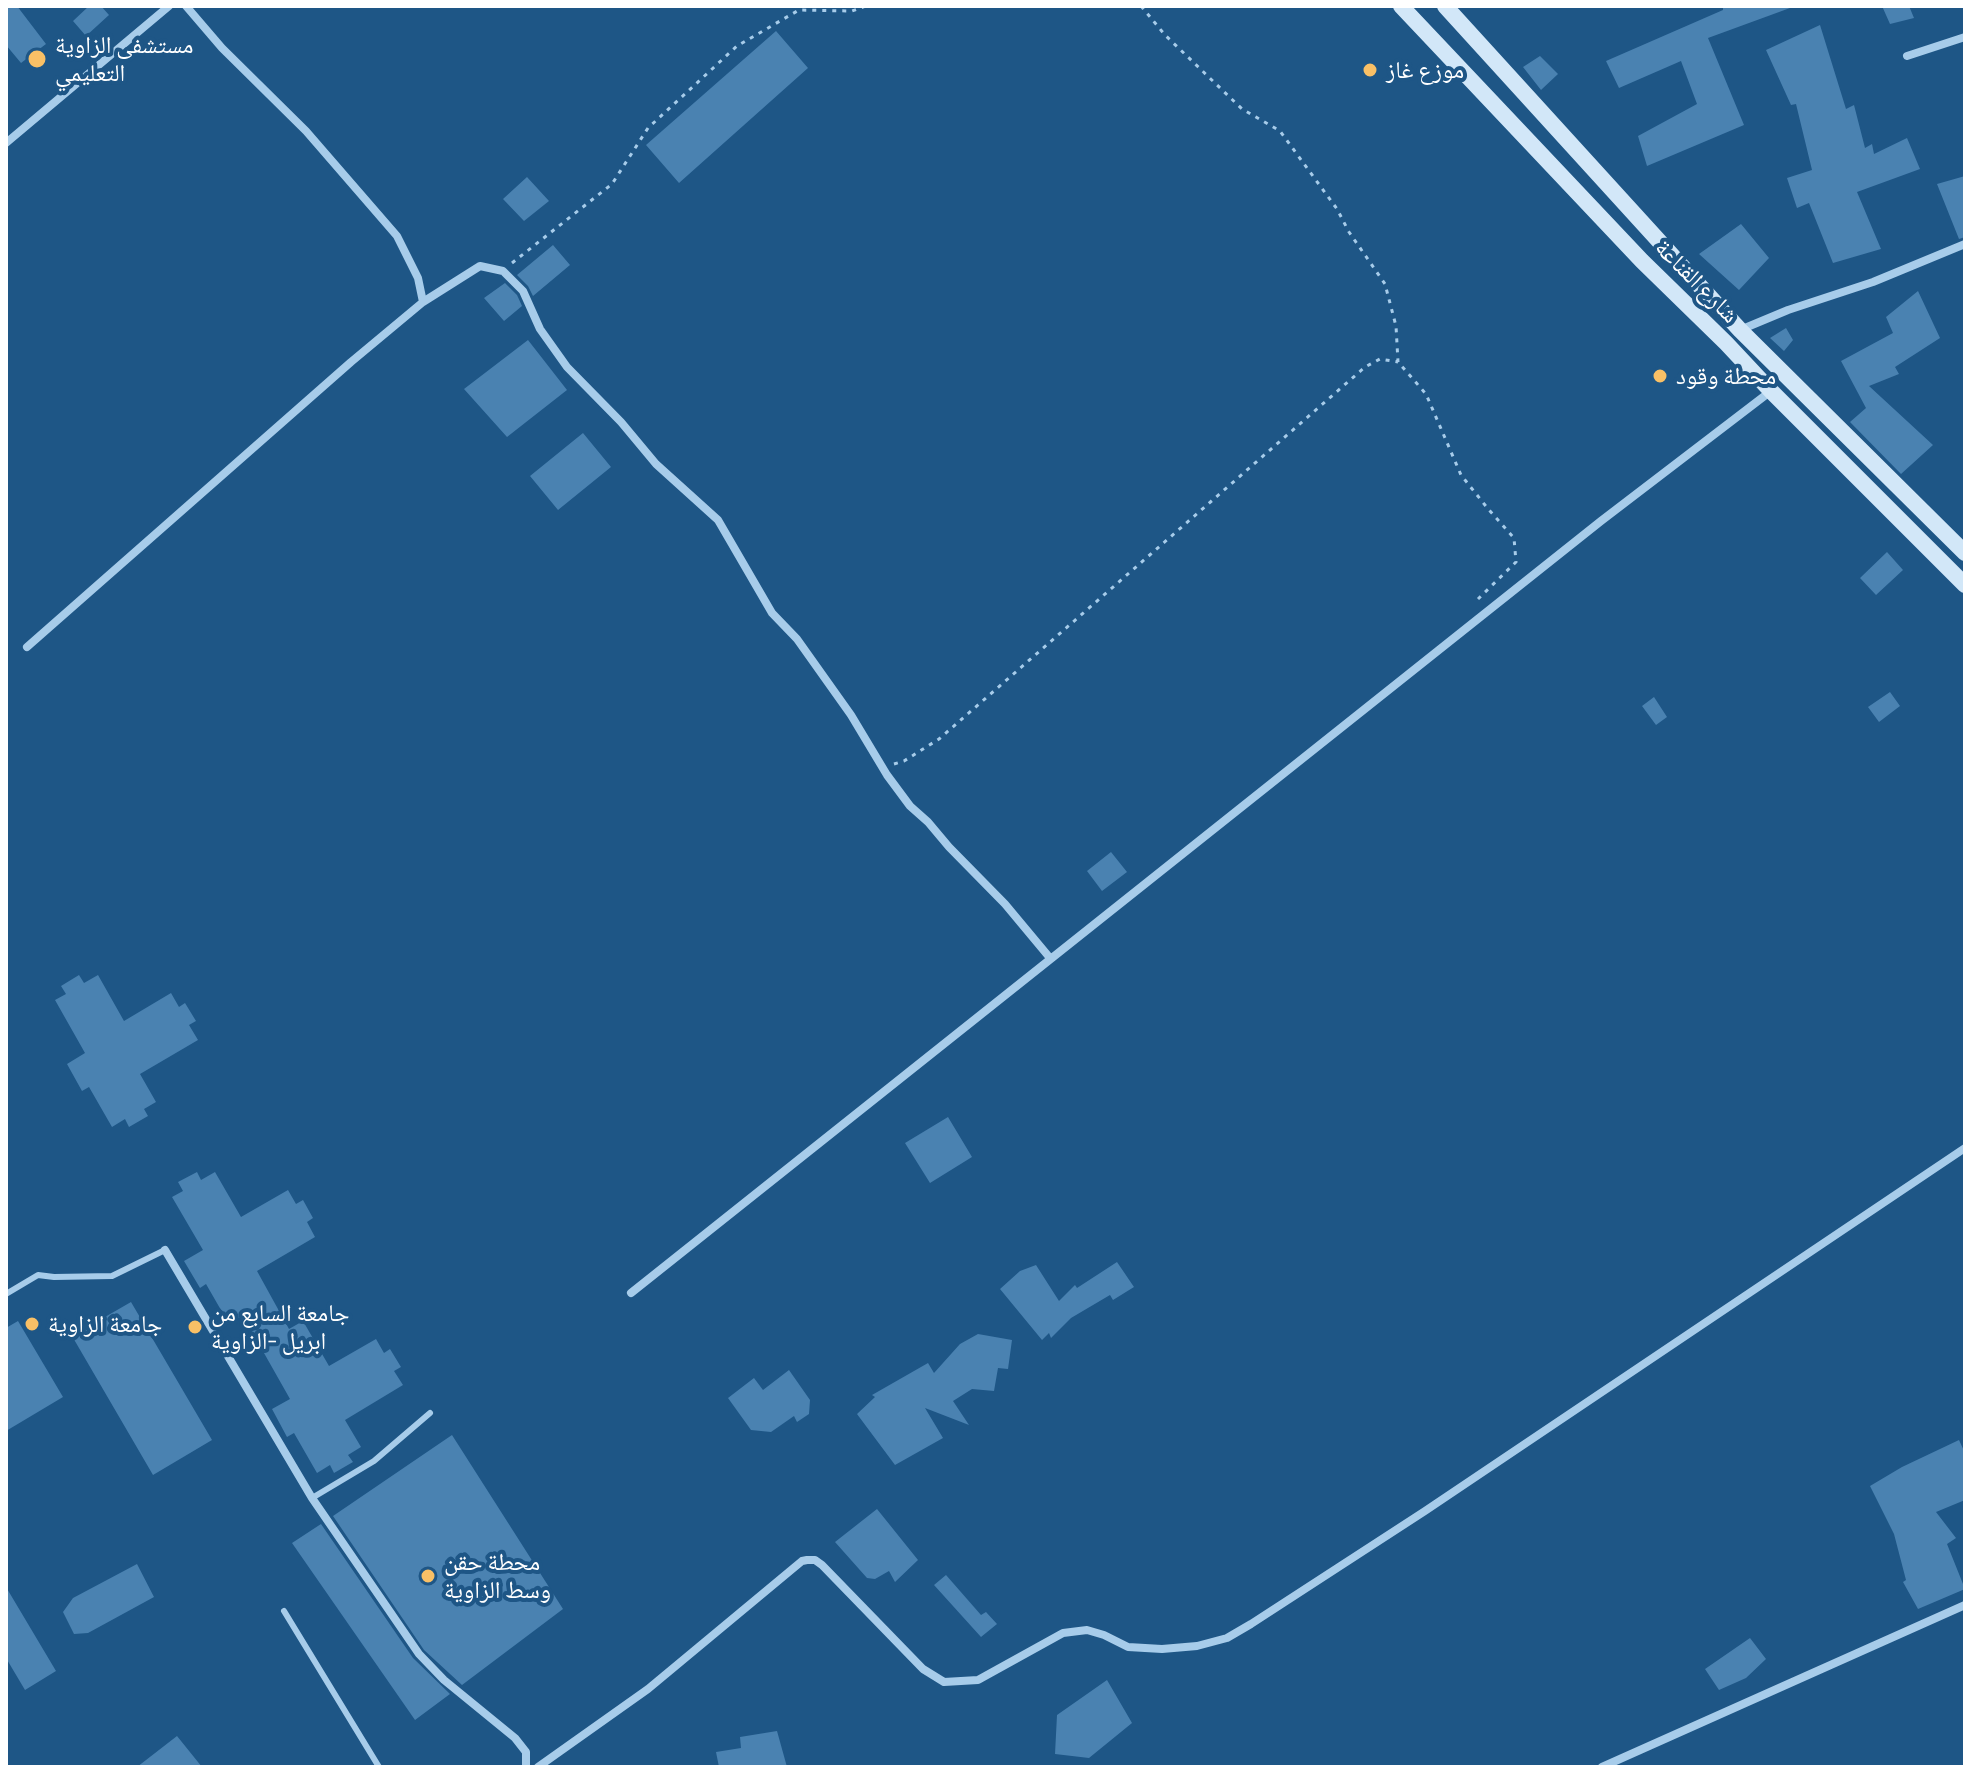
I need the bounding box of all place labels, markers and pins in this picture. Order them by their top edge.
place label: مستشفى الزاوية التعليمي [55,31,194,87]
marker: مستشفى الزاوية التعليمي [26,48,48,70]
place label: موزع غاز [1386,56,1464,84]
marker: موزع غاز [1361,61,1379,79]
place label: محطة وقود [1676,362,1776,390]
marker: محطة وقود [1651,367,1669,385]
place label: جامعة السابع من ابريل -الزاوية [211,1299,349,1355]
place label: جامعة الزاوية [48,1310,162,1338]
marker: جامعة الزاوية [23,1315,41,1333]
marker: جامعة السابع من ابريل -الزاوية [186,1318,204,1336]
place label: محطة حقن وسط الزاوية [444,1548,551,1604]
marker: محطة حقن وسط الزاوية [419,1567,437,1585]

